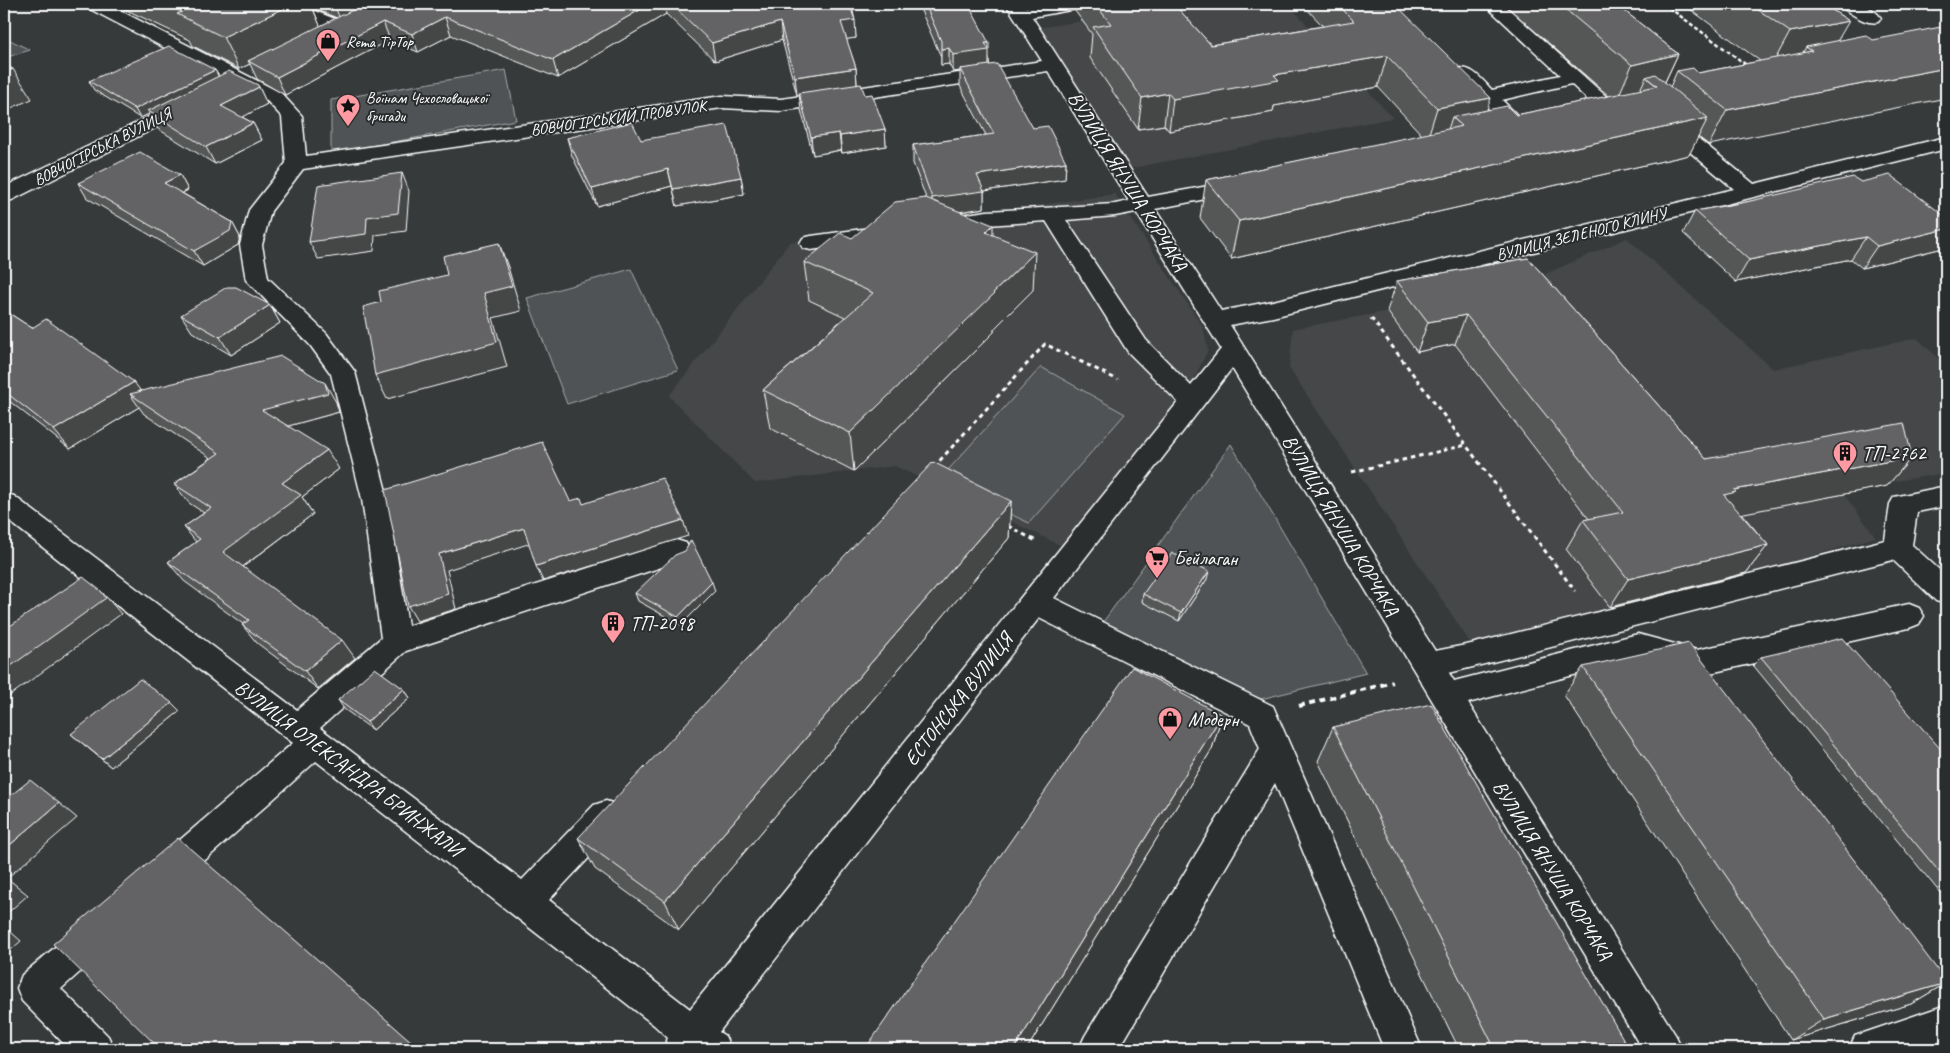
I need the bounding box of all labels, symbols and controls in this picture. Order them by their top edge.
shop icon: Rema TipTop [315,28,341,62]
place label: Rema TipTop [346,32,414,52]
street label: ВУЛИЦЯ ЯНУША КОРЧАКА [1062,87,1193,276]
place label: Воїнам Чехословацької бригади [366,88,490,126]
place icon: Воїнам Чехословацької бригади [335,93,361,127]
street label: ВОВЧОГІРСЬКИЙ ПРОВУЛОК [529,95,710,140]
street label: ВОВЧОГІРСЬКА ВУЛИЦЯ [30,103,177,190]
street label: ВУЛИЦЯ ЗЕЛЕНОГО КЛИНУ [1494,202,1671,265]
street label: ВУЛИЦЯ ЯНУША КОРЧАКА [1277,430,1405,621]
building icon: ТП-2762 [1832,440,1858,474]
place label: ТП-2762 [1862,441,1928,466]
supermarket icon: Бейлаган [1144,545,1170,579]
place label: Бейлаган [1174,546,1239,571]
building icon: ТП-2098 [600,610,626,644]
place label: ТП-2098 [630,611,696,636]
street label: ЕСТОНСЬКА ВУЛИЦЯ [899,625,1020,771]
street label: ВУЛИЦЯ ОЛЕКСАНДРА БРИНЖАЛИ [230,675,470,864]
shop icon: Модерн [1157,706,1183,740]
place label: Модерн [1188,707,1240,732]
street label: ВУЛИЦЯ ЯНУША КОРЧАКА [1487,776,1618,965]

